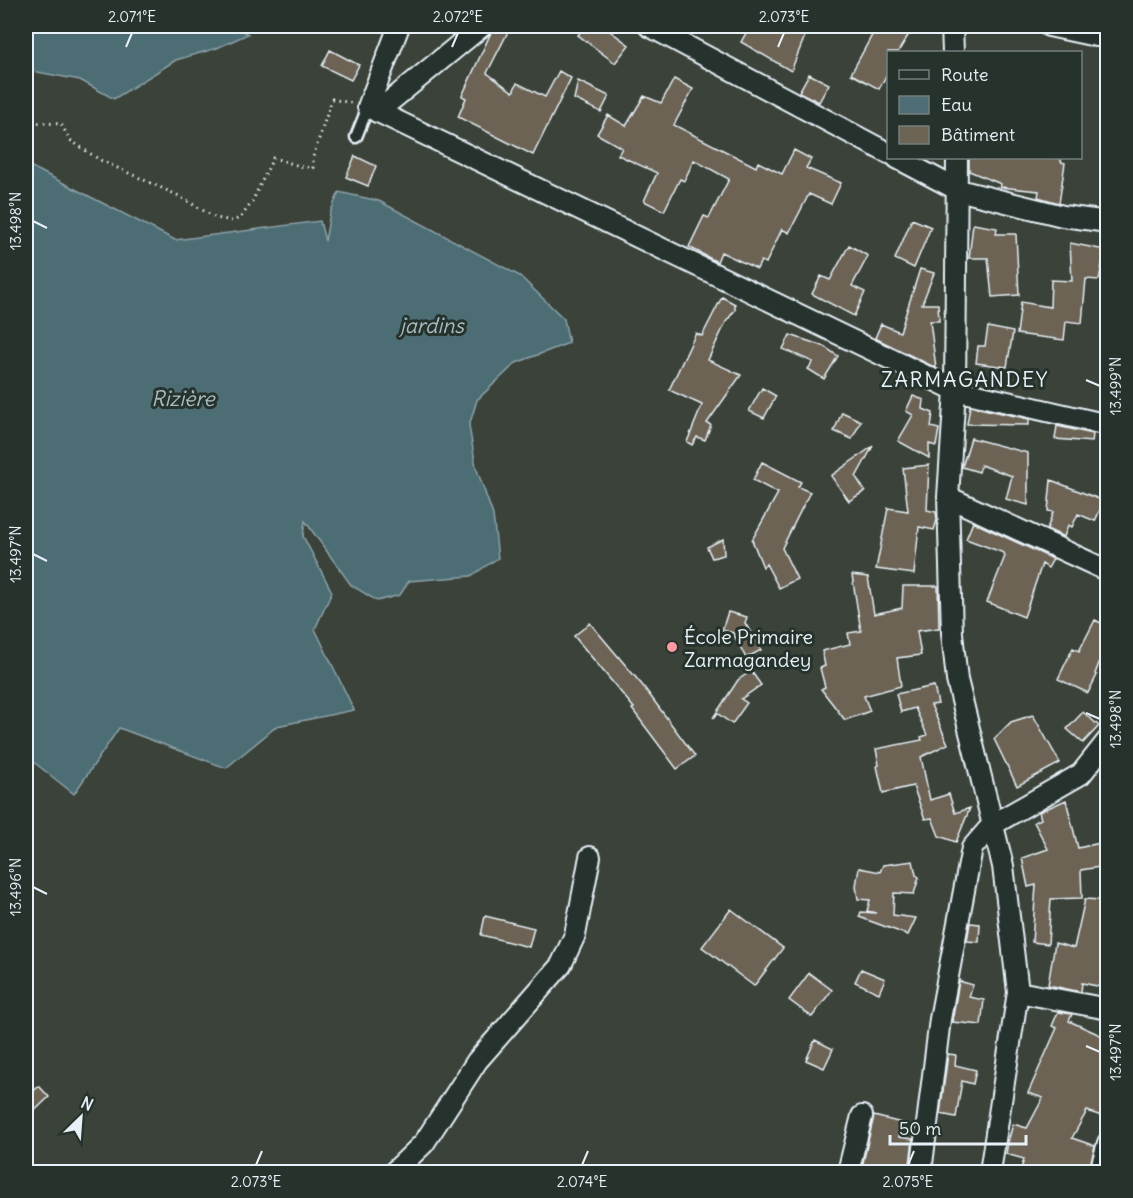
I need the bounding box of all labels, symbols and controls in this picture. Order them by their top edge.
text: 2.071°E [108,7,156,26]
text: 2.072°E [433,7,483,26]
text: 2.073°E [759,7,810,26]
legend [887,51,1082,159]
text: Route [941,63,989,86]
text: Eau [941,93,972,116]
text: Bâtiment [941,123,1015,146]
text: 13.498°N [6,192,25,250]
water label: jardins [398,312,465,339]
text: 13.499°N [1106,357,1125,415]
district label: ZARMAGANDEY [881,366,1049,393]
water label: Rizière [151,385,216,412]
text: 13.497°N [6,525,25,583]
place label: École Primaire Zarmagandey [684,624,813,672]
marker: École Primaire Zarmagandey [665,640,679,654]
text: 13.498°N [1106,690,1125,748]
text: 13.496°N [6,858,25,916]
text: 13.497°N [1106,1023,1125,1081]
north arrow [51,1087,111,1147]
text: N [78,1092,97,1115]
scale bar [890,1108,1026,1146]
text: 50 m [899,1117,941,1140]
text: 2.073°E [231,1172,282,1191]
text: 2.074°E [557,1172,607,1191]
text: 2.075°E [883,1172,934,1191]

